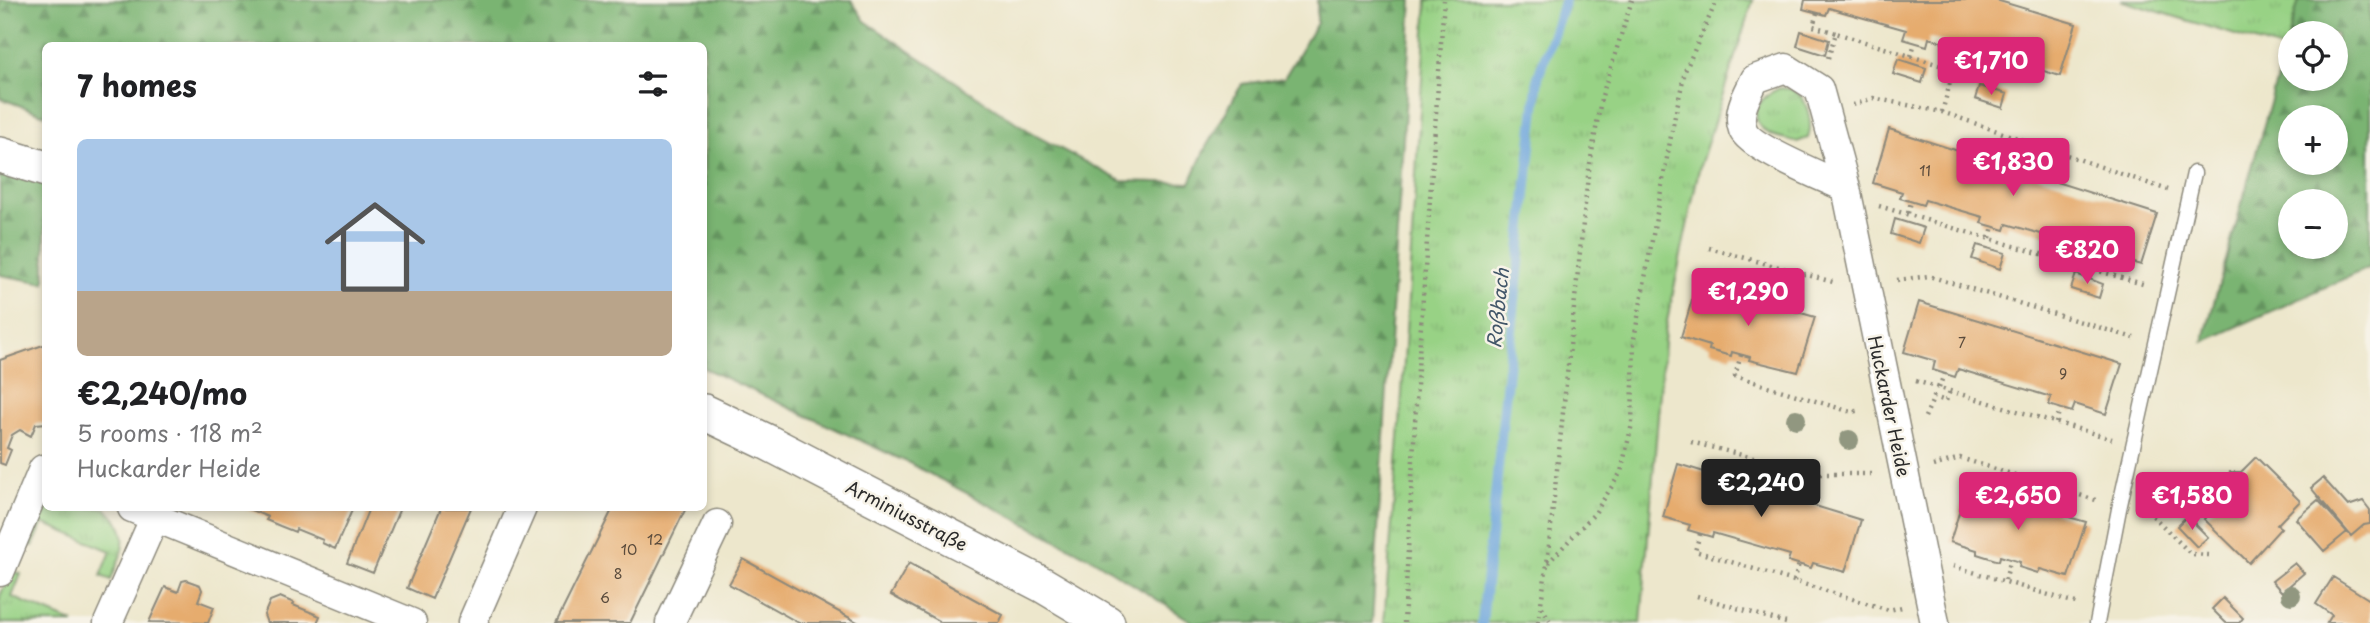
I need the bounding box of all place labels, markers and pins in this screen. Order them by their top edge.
pin: €1,710 [1934,38,2048,97]
pin: €1,830 [1956,138,2070,198]
pin: €820 [2046,226,2128,286]
pin: €1,290 [1691,268,1805,328]
pin: €2,240 [1704,460,1818,519]
pin: €2,650 [1961,472,2075,532]
pin: €1,580 [2135,472,2249,532]

